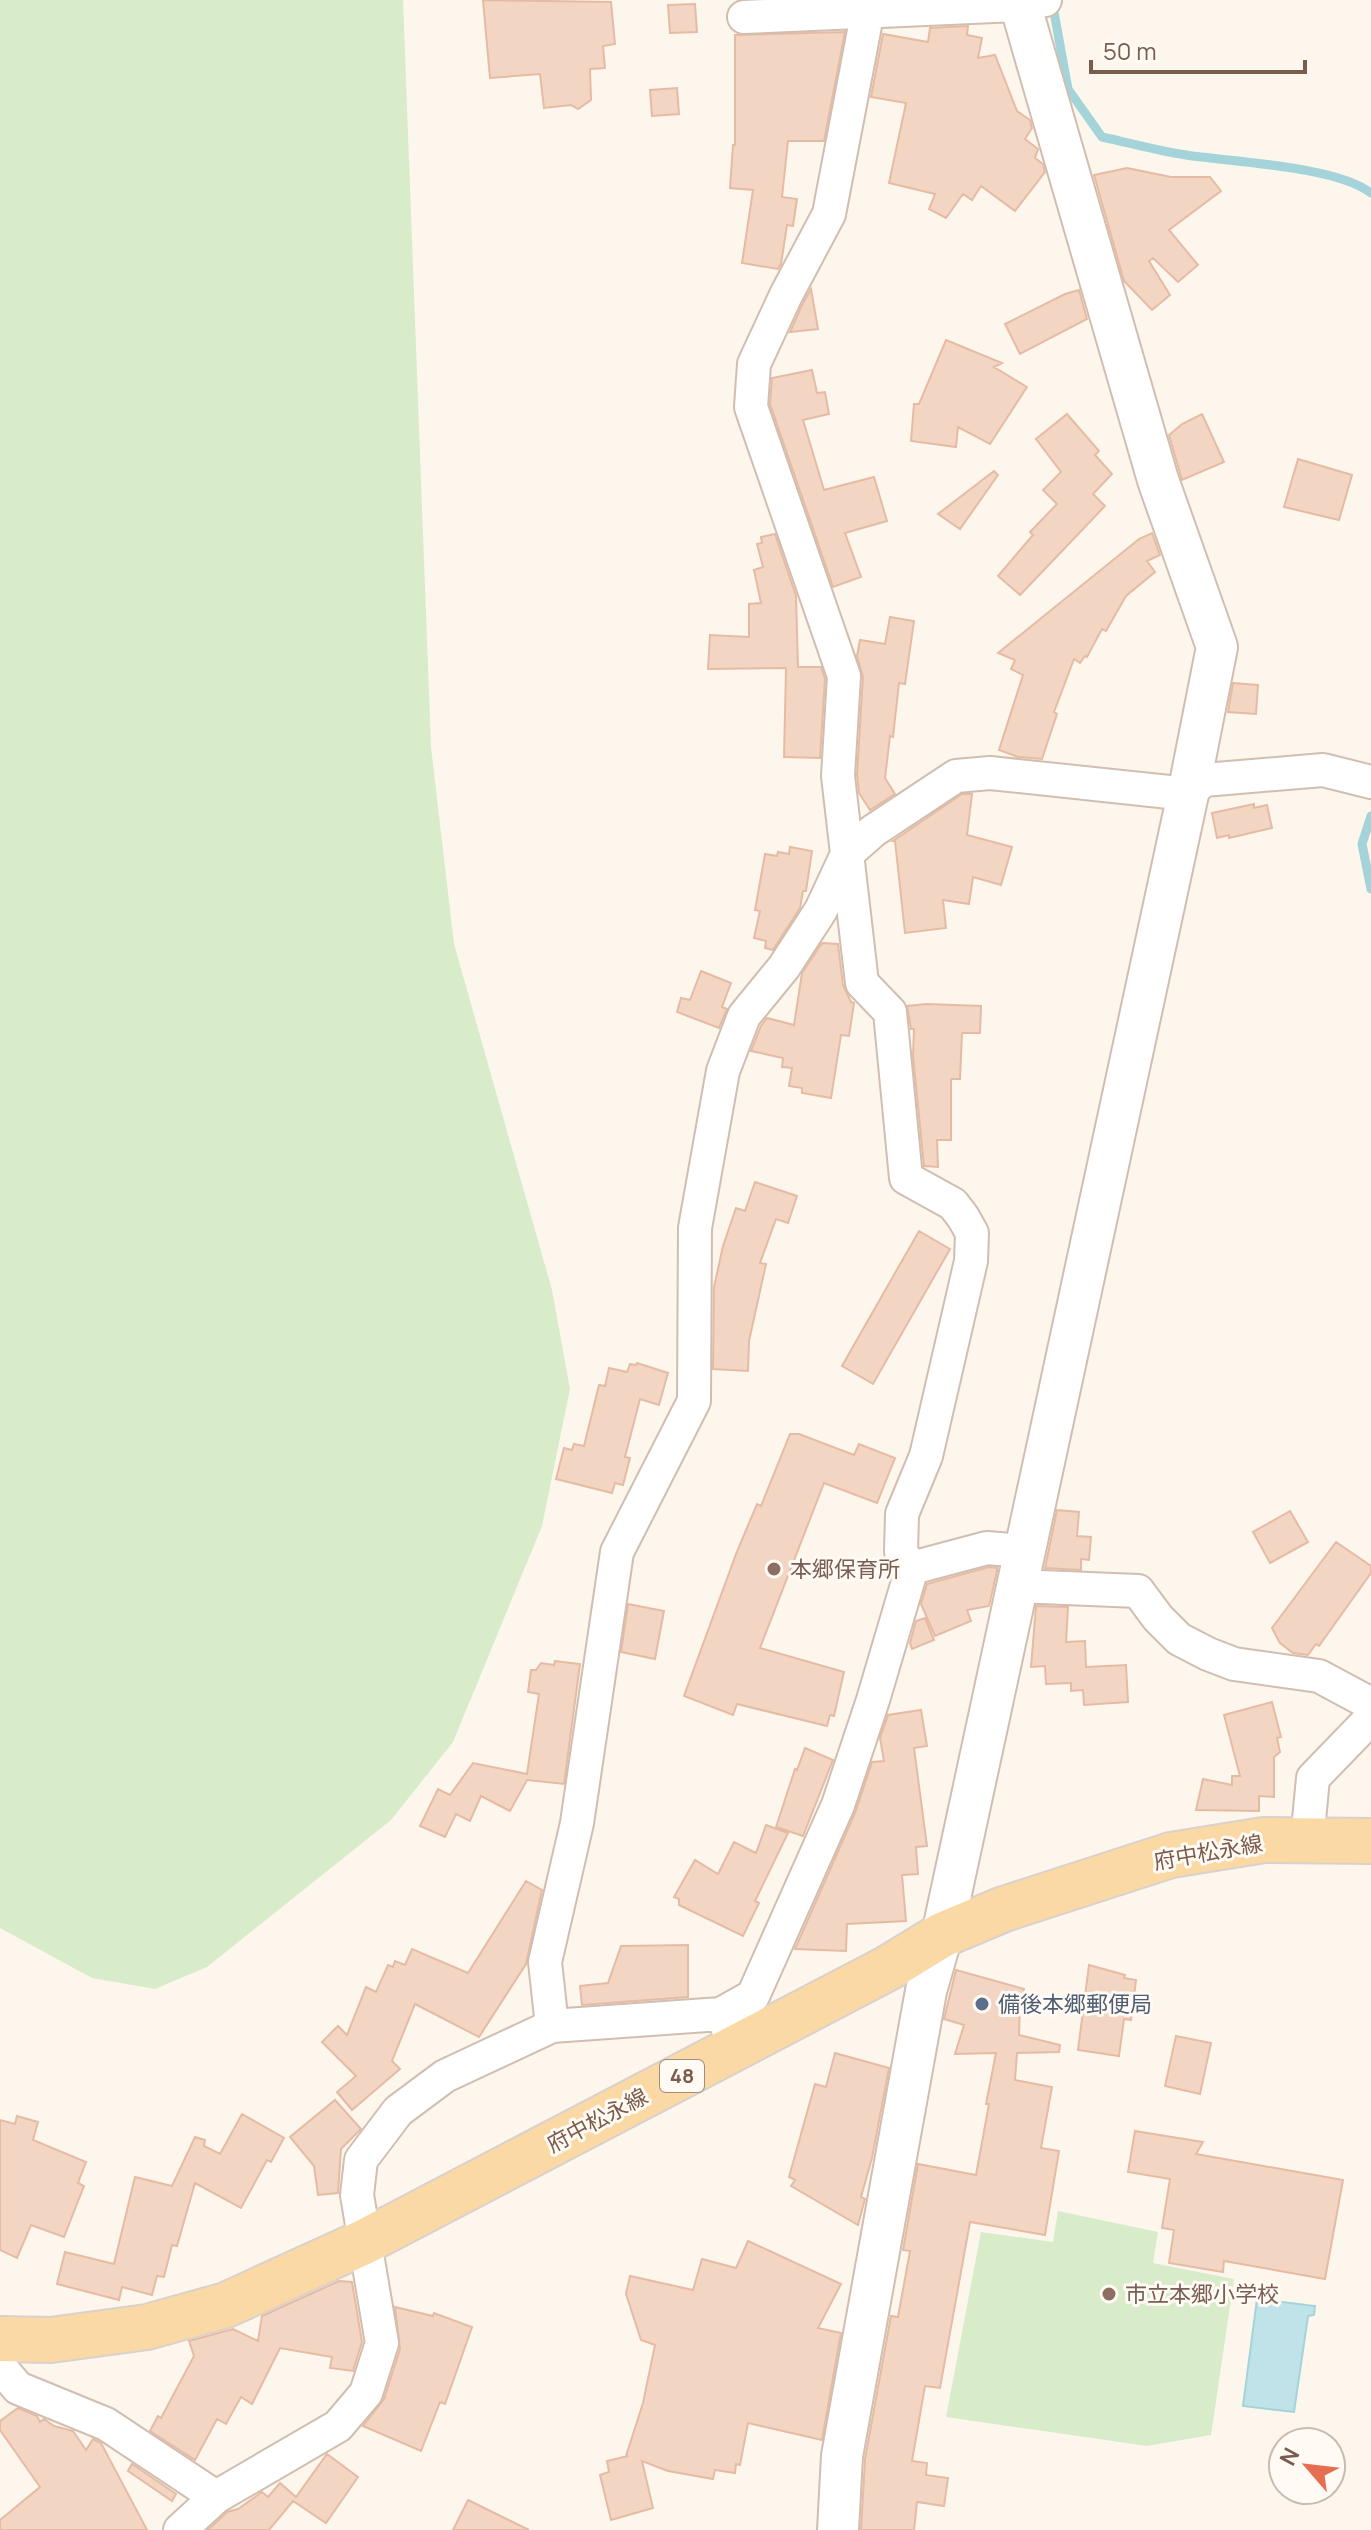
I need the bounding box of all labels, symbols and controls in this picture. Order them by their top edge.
scale bar [1091,24,1305,74]
text: 50 m [1103,34,1157,67]
place label: 本郷保育所 [790,1554,900,1584]
marker: 本郷保育所 [765,1560,783,1578]
street label: 府中松永線 [1151,1828,1265,1876]
place label: 備後本郷郵便局 [998,1989,1152,2019]
marker: 備後本郷郵便局 [973,1995,991,2013]
road number: 48 [660,2060,704,2092]
street label: 府中松永線 [541,2081,653,2159]
place label: 市立本郷小学校 [1125,2279,1279,2309]
marker: 市立本郷小学校 [1100,2285,1118,2303]
north arrow [1267,2426,1347,2506]
text: N [1272,2443,1306,2471]

